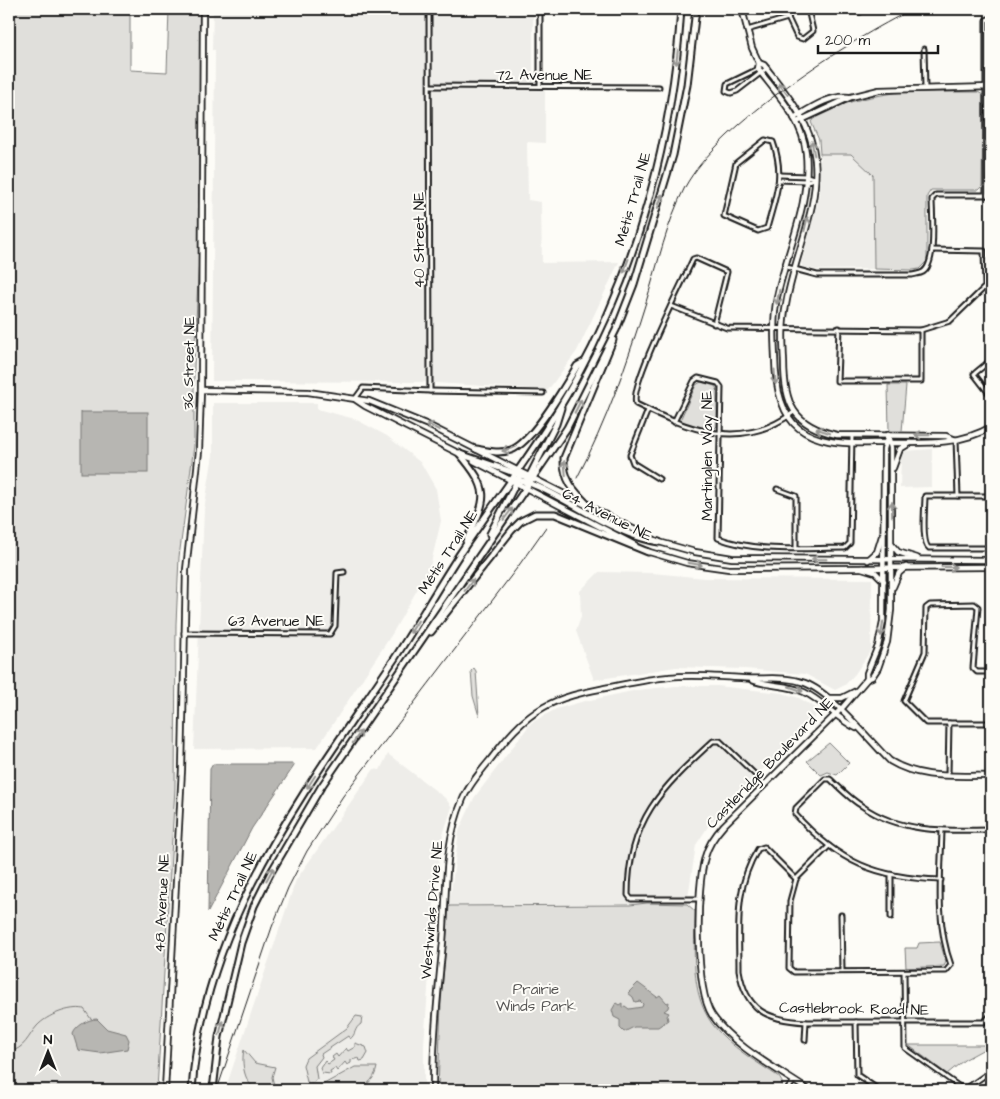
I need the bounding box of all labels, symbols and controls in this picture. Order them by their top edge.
scale bar [818,22,938,54]
text: 200 m [825,30,871,51]
one-way arrow [672,49,682,65]
street label: 72 Avenue NE [496,65,593,86]
one-way arrow [778,82,788,96]
one-way arrow [808,140,818,156]
street label: Métis Trail NE [610,150,656,248]
street label: 40 Street NE [409,192,430,288]
one-way arrow [656,194,666,210]
one-way arrow [802,217,811,233]
one-way arrow [621,257,630,273]
one-way arrow [772,288,782,304]
street label: 36 Street NE [178,316,200,410]
one-way arrow [771,368,780,384]
street label: Martinglen Way NE [697,391,719,521]
one-way arrow [574,399,583,414]
one-way arrow [426,422,441,431]
one-way arrow [815,426,831,436]
one-way arrow [915,430,931,440]
one-way arrow [501,445,517,455]
one-way arrow [560,460,569,476]
street label: 64 Avenue NE [558,483,656,547]
one-way arrow [887,501,897,518]
street label: Métis Trail NE [413,506,483,598]
one-way arrow [502,508,513,521]
one-way arrow [812,554,828,564]
one-way arrow [687,559,703,569]
one-way arrow [940,562,956,572]
one-way arrow [464,578,474,592]
street label: 63 Avenue NE [228,611,324,632]
one-way arrow [409,620,419,634]
one-way arrow [876,621,886,637]
one-way arrow [788,685,803,694]
street label: Castleridge Boulevard NE [702,693,839,834]
one-way arrow [352,730,362,744]
one-way arrow [306,774,316,788]
street label: Westwinds Drive NE [415,840,449,980]
street label: Métis Trail NE [203,848,263,944]
street label: 48 Avenue NE [149,853,175,953]
one-way arrow [266,868,276,882]
park label: Prairie Winds Park [496,979,576,1017]
street label: Castlebrook Road NE [779,997,929,1021]
one-way arrow [217,1021,226,1037]
north arrow [22,1026,72,1076]
text: N [44,1030,53,1050]

